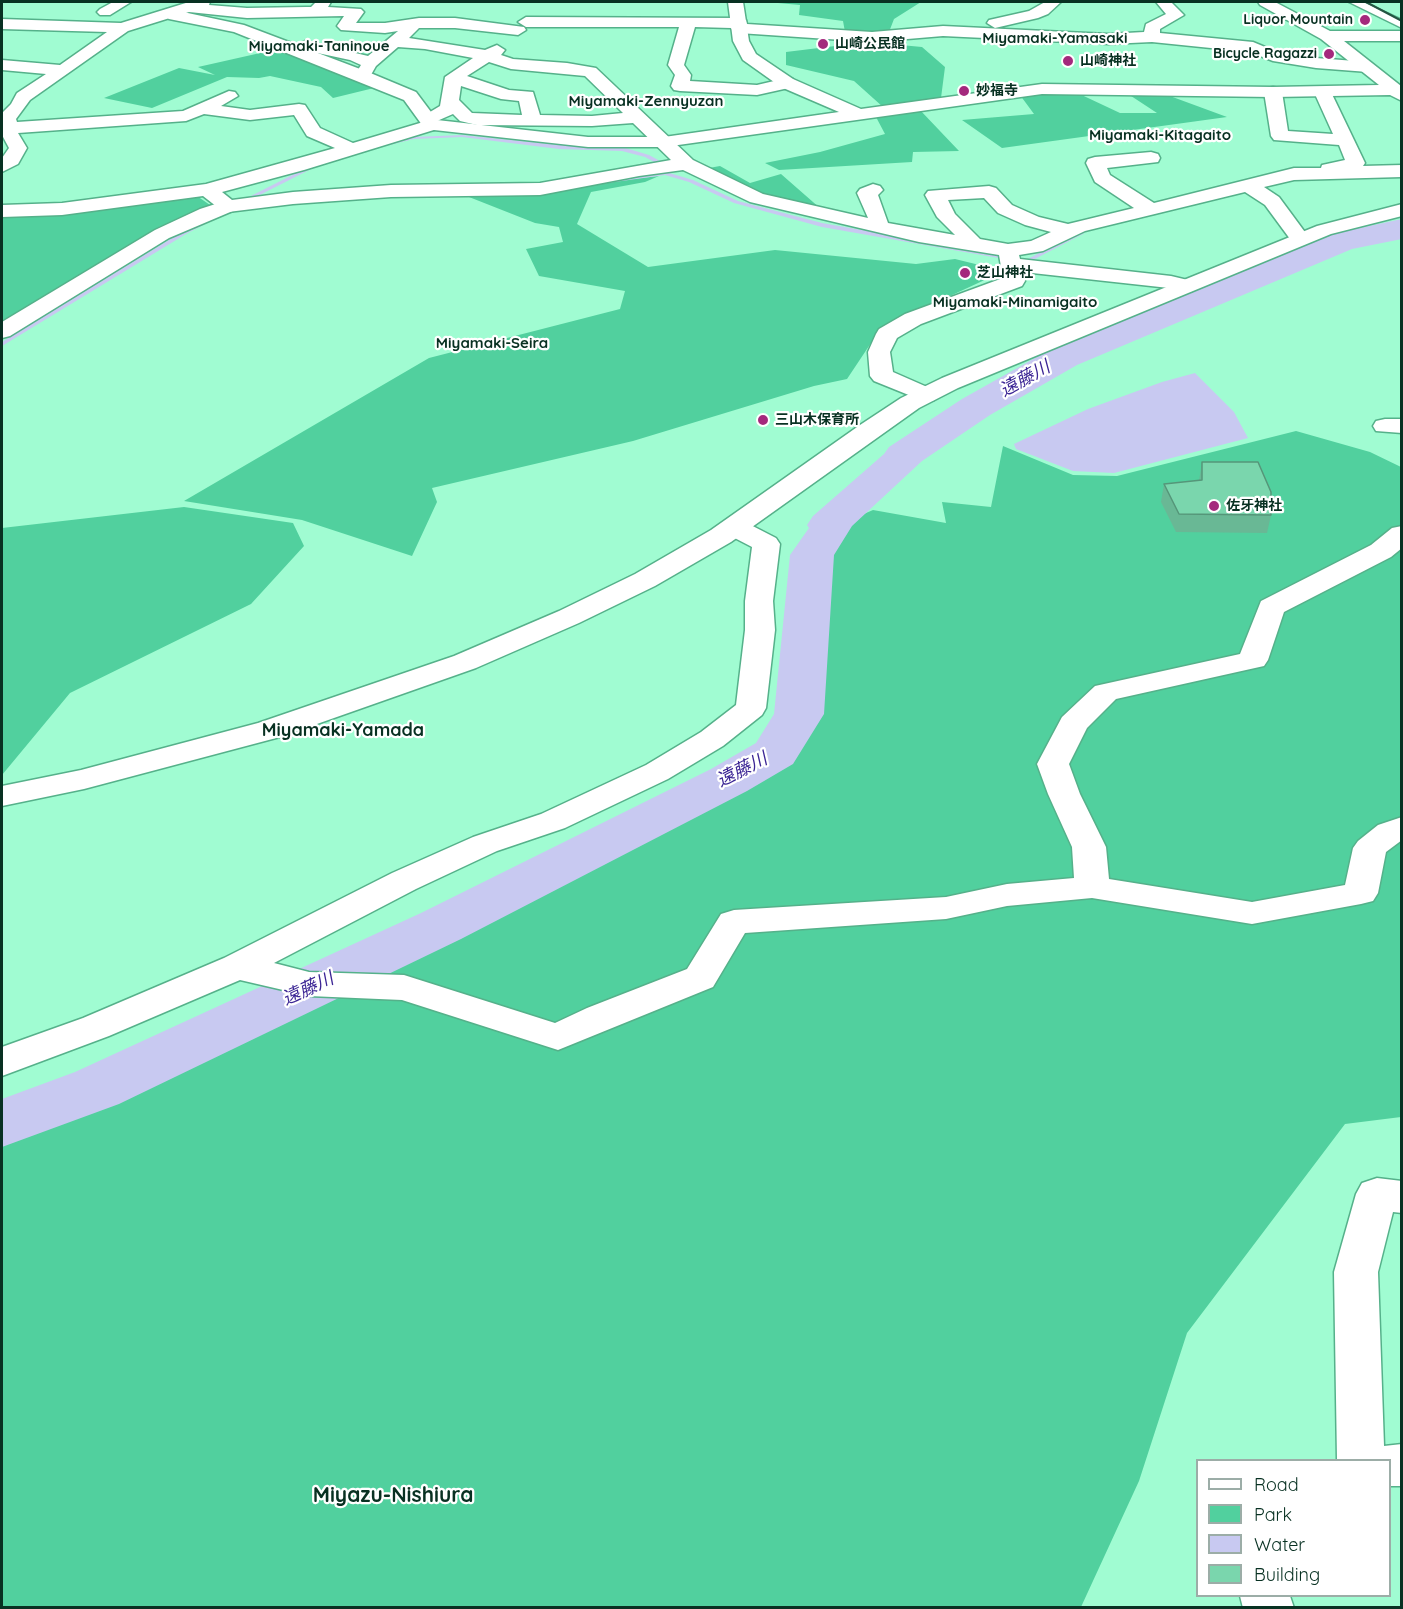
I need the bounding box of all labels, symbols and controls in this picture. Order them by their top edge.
place label: Liquor Mountain [1243,12,1353,28]
marker: Liquor Mountain [1358,13,1372,27]
district label: Miyamaki-Yamasaki [982,29,1128,47]
place label: 山崎公民館 [835,36,905,52]
district label: Miyamaki-Taninoue [248,37,390,55]
marker: 山崎公民館 [816,37,830,51]
place label: Bicycle Ragazzi [1213,46,1317,62]
marker: Bicycle Ragazzi [1322,47,1336,61]
place label: 山崎神社 [1080,53,1136,69]
marker: 山崎神社 [1061,54,1075,68]
place label: 妙福寺 [976,83,1018,99]
marker: 妙福寺 [957,84,971,98]
district label: Miyamaki-Zennyuzan [569,92,723,110]
district label: Miyamaki-Kitagaito [1089,126,1231,144]
place label: 芝山神社 [977,265,1033,281]
marker: 芝山神社 [958,266,972,280]
district label: Miyamaki-Minamigaito [933,293,1097,311]
district label: Miyamaki-Seira [436,334,548,352]
water label: 遠藤川 [996,356,1054,402]
place label: 三山木保育所 [775,412,859,428]
marker: 三山木保育所 [756,413,770,427]
place label: 佐牙神社 [1226,498,1282,514]
marker: 佐牙神社 [1207,499,1221,513]
district label: Miyamaki-Yamada [262,720,424,742]
water label: 遠藤川 [713,748,771,792]
water label: 遠藤川 [279,968,337,1010]
legend [1196,1459,1391,1597]
text: Road [1254,1473,1299,1496]
district label: Miyazu-Nishiura [313,1483,473,1509]
text: Park [1254,1503,1292,1526]
text: Water [1254,1533,1305,1556]
text: Building [1254,1563,1320,1586]

